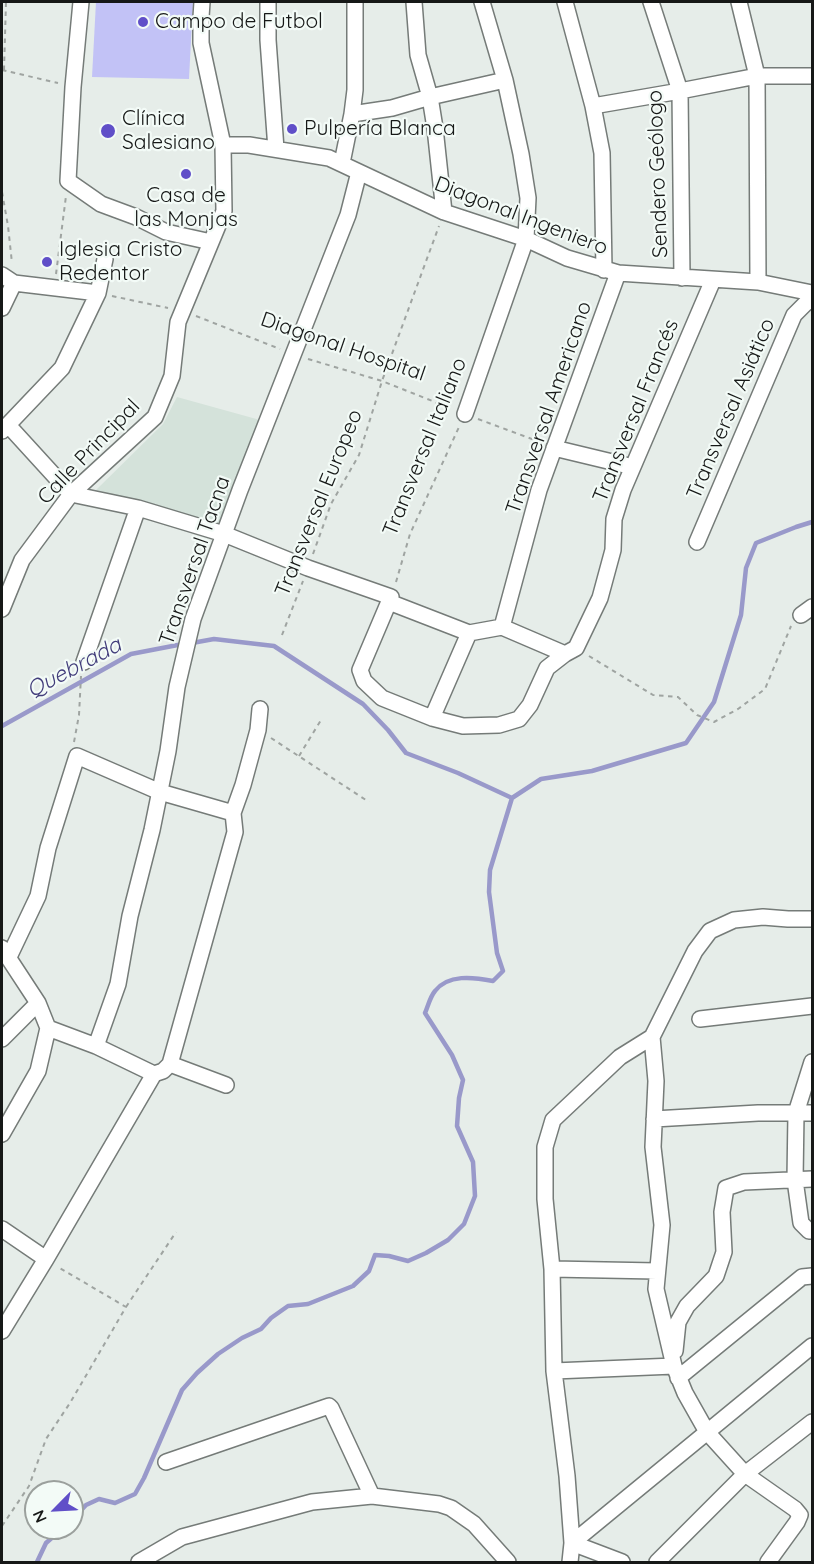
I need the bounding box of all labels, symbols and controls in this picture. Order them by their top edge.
place label: Campo de Futbol [155,9,323,35]
marker: Campo de Futbol [136,15,150,29]
street label: Sendero Geólogo [642,89,674,259]
place label: Clínica Salesiano [122,106,215,156]
place label: Pulpería Blanca [304,116,456,142]
marker: Clínica Salesiano [99,122,117,140]
marker: Pulpería Blanca [285,122,299,136]
marker: Casa de las Monjas [179,167,193,181]
street label: Diagonal Ingeniero [431,171,611,261]
place label: Casa de las Monjas [134,183,238,233]
place label: Iglesia Cristo Redentor [59,237,182,287]
marker: Iglesia Cristo Redentor [40,255,54,269]
street label: Transversal Americano [501,298,597,518]
street label: Diagonal Hospital [257,307,429,387]
street label: Transversal Asiático [681,315,781,503]
street label: Transversal Francés [588,316,684,506]
street label: Transversal Italiano [378,354,472,540]
street label: Calle Principal [33,394,145,510]
street label: Transversal Europeo [270,406,368,600]
street label: Transversal Tacna [154,473,236,649]
water label: Quebrada [22,632,126,704]
north arrow [24,1480,84,1540]
text: N [28,1507,51,1526]

